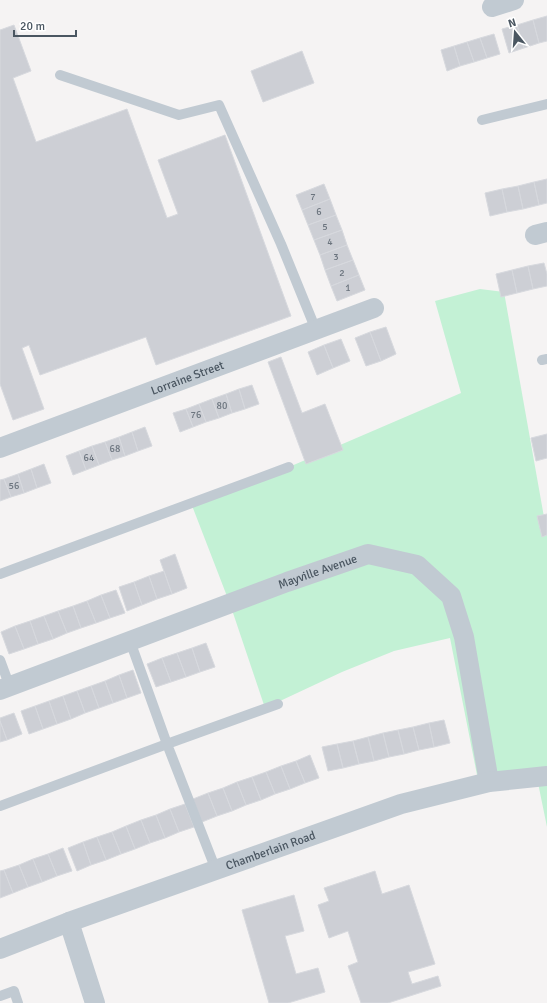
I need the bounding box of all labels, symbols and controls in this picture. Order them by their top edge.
scale bar [14,12,76,38]
north arrow [495,12,535,52]
text: N [507,16,518,30]
text: 20 m [20,19,45,34]
house number: 7 [310,191,316,203]
house number: 6 [316,206,322,218]
house number: 5 [322,221,328,233]
house number: 4 [327,236,333,248]
house number: 3 [333,251,339,263]
house number: 2 [339,267,345,279]
house number: 1 [345,282,351,294]
street label: Lorraine Street [149,357,226,398]
house number: 80 [217,400,227,412]
house number: 76 [191,409,201,421]
house number: 68 [110,443,120,455]
house number: 64 [84,452,95,464]
house number: 56 [9,480,19,492]
street label: Mayville Avenue [276,551,359,592]
street label: Chamberlain Road [224,828,317,873]

